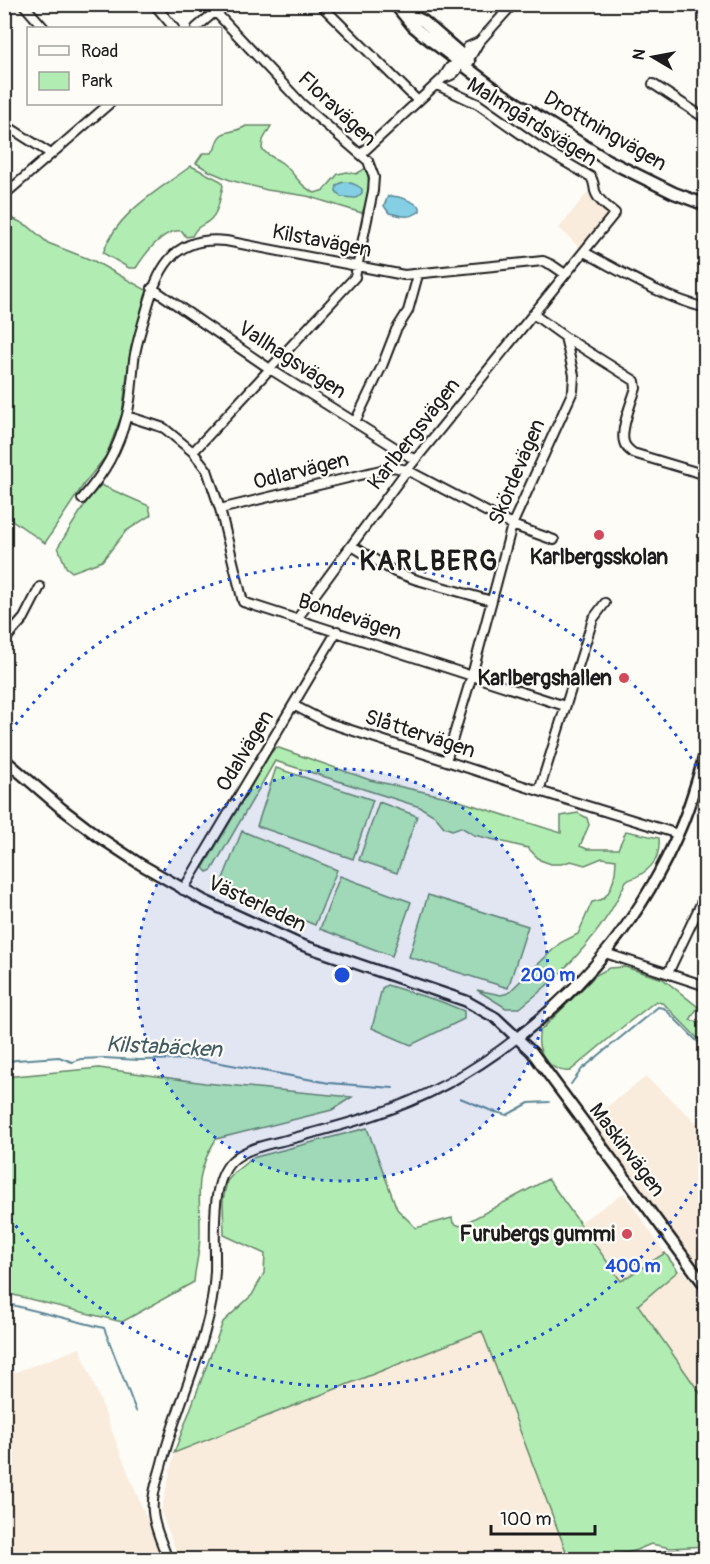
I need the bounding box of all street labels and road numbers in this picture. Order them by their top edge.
street label: Floravägen [292,66,382,152]
street label: Malmgårdsvägen [462,71,602,173]
street label: Drottningvägen [538,85,672,177]
street label: Kilstavägen [270,218,374,264]
street label: Vallhagsvägen [233,315,351,405]
street label: Karlbergsvägen [362,373,466,495]
street label: Skördevägen [483,415,551,529]
street label: Odlarvägen [250,446,352,496]
street label: Bondevägen [295,588,405,646]
street label: Slåttervägen [361,703,479,765]
street label: Odalvägen [210,705,280,797]
street label: Västerleden [203,869,311,939]
street label: Maskinvägen [583,1098,671,1202]

